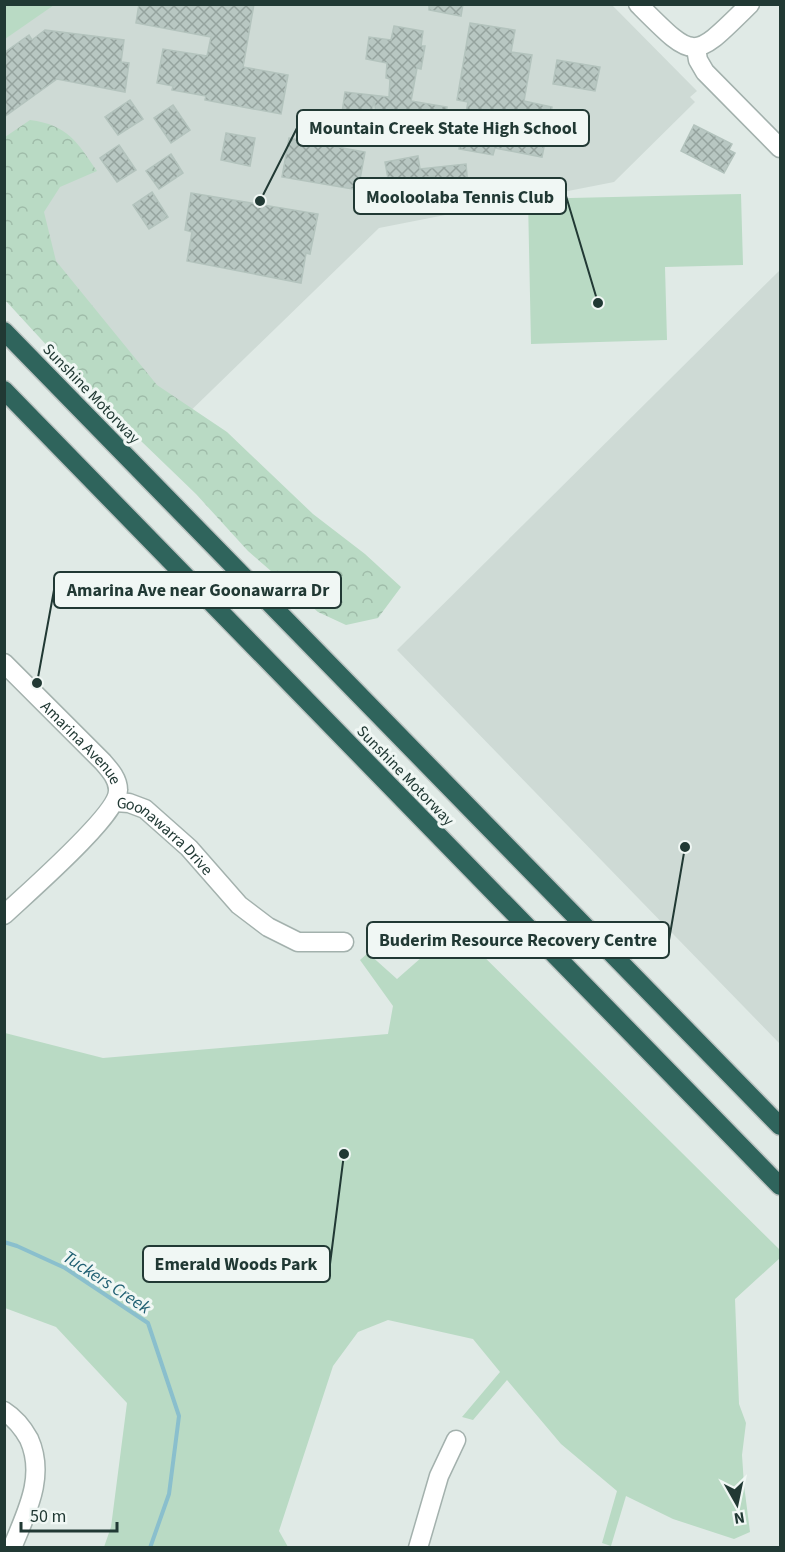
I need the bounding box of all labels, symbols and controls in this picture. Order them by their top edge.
callout: Mountain Creek State High School [297,110,589,146]
text: Mountain Creek State High School [309,116,577,141]
callout: Mooloolaba Tennis Club [354,178,566,214]
text: Mooloolaba Tennis Club [366,185,554,210]
street label: Sunshine Motorway [38,339,145,449]
callout: Amarina Ave near Goonawarra Dr [54,572,341,608]
text: Amarina Ave near Goonawarra Dr [66,578,330,603]
street label: Amarina Avenue [35,696,126,788]
street label: Sunshine Motorway [352,721,459,831]
street label: Goonawarra Drive [116,792,218,880]
callout: Buderim Resource Recovery Centre [367,922,669,958]
text: Buderim Resource Recovery Centre [379,928,657,953]
water label: Tuckers Creek [58,1245,156,1320]
callout: Emerald Woods Park [143,1246,330,1282]
text: Emerald Woods Park [155,1252,318,1277]
north arrow [707,1474,767,1534]
scale bar [21,1495,117,1533]
text: 50 m [30,1504,66,1529]
text: N [732,1506,746,1530]

